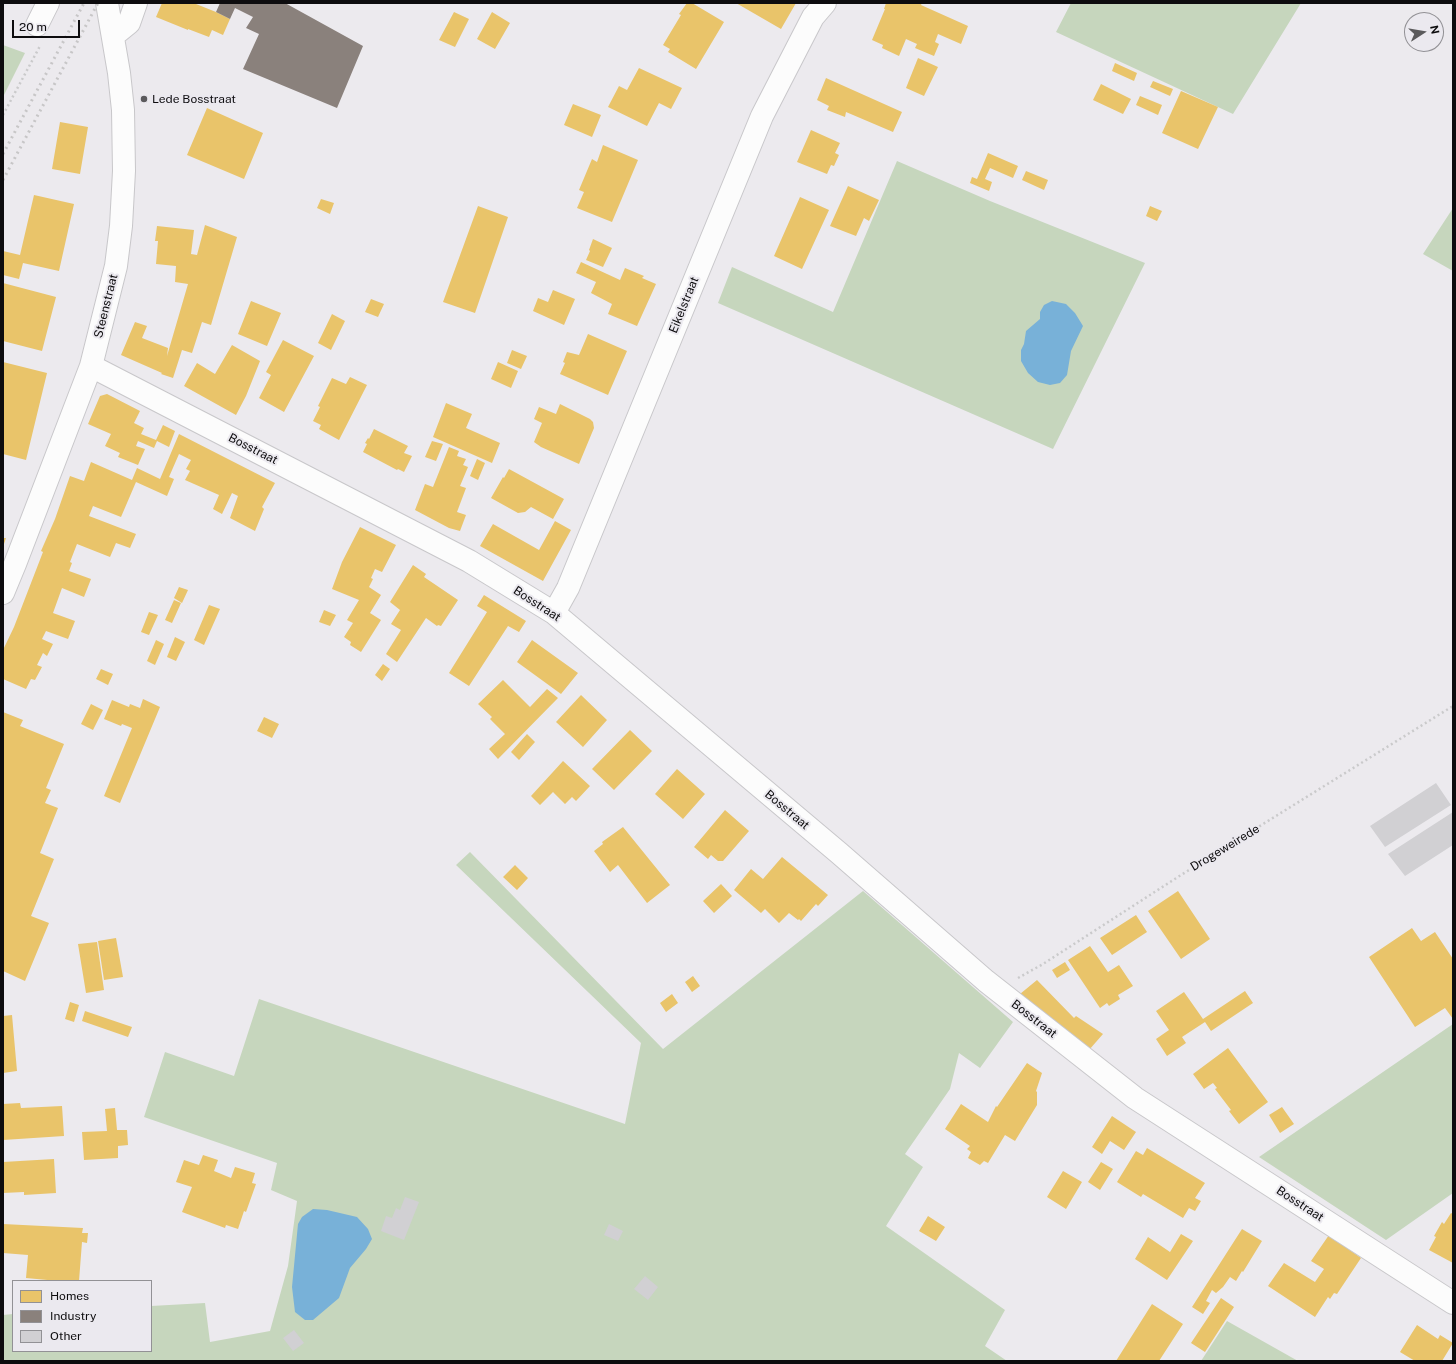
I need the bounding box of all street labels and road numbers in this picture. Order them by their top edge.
street label: Steenstraat [91,272,121,340]
street label: Eikelstraat [666,275,702,335]
street label: Bosstraat [226,430,280,468]
street label: Bosstraat [511,583,563,625]
street label: Bosstraat [762,787,812,833]
street label: Drogeweirede [1188,822,1262,874]
street label: Bosstraat [1008,997,1060,1041]
street label: Bosstraat [1274,1183,1326,1225]

